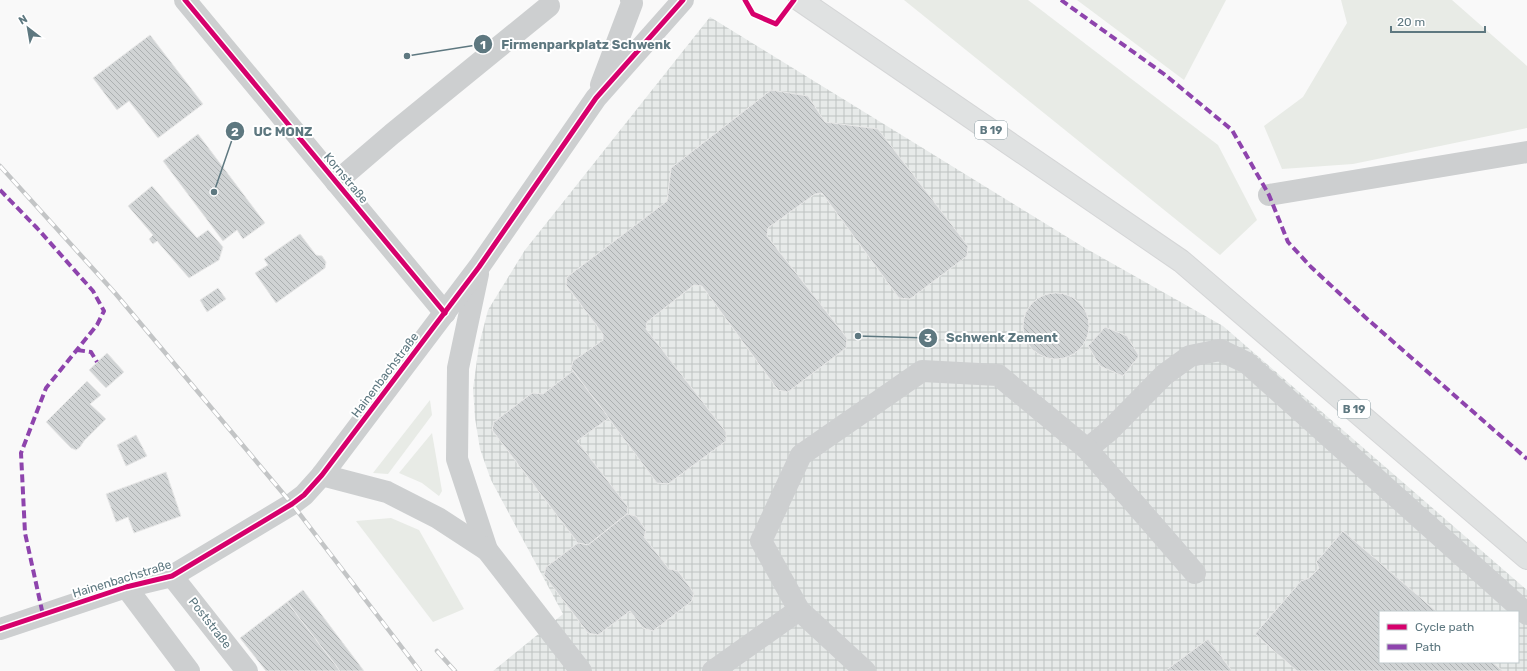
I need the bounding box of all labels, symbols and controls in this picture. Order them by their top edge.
north arrow [8,8,48,48]
scale bar [1391,8,1485,34]
text: N [16,12,30,27]
text: 20 m [1397,15,1425,29]
callout: Firmenparkplatz Schwenk [473,32,679,57]
text: Firmenparkplatz Schwenk [501,37,671,52]
text: 1 [480,38,486,52]
callout: UC MONZ [225,119,320,144]
road number: B 19 [975,121,1007,139]
text: UC MONZ [253,124,313,139]
text: 2 [231,125,239,139]
street label: Kornstraße [321,150,371,206]
callout: Schwenk Zement [918,325,1065,350]
street label: Hainenbachstraße [348,330,422,420]
text: Schwenk Zement [946,330,1058,345]
text: 3 [924,331,932,345]
road number: B 19 [1338,400,1370,418]
street label: Hainenbachstraße [71,557,173,601]
street label: Poststraße [186,595,234,652]
legend [1379,611,1519,663]
text: Cycle path [1415,620,1474,634]
text: Path [1415,640,1441,654]

